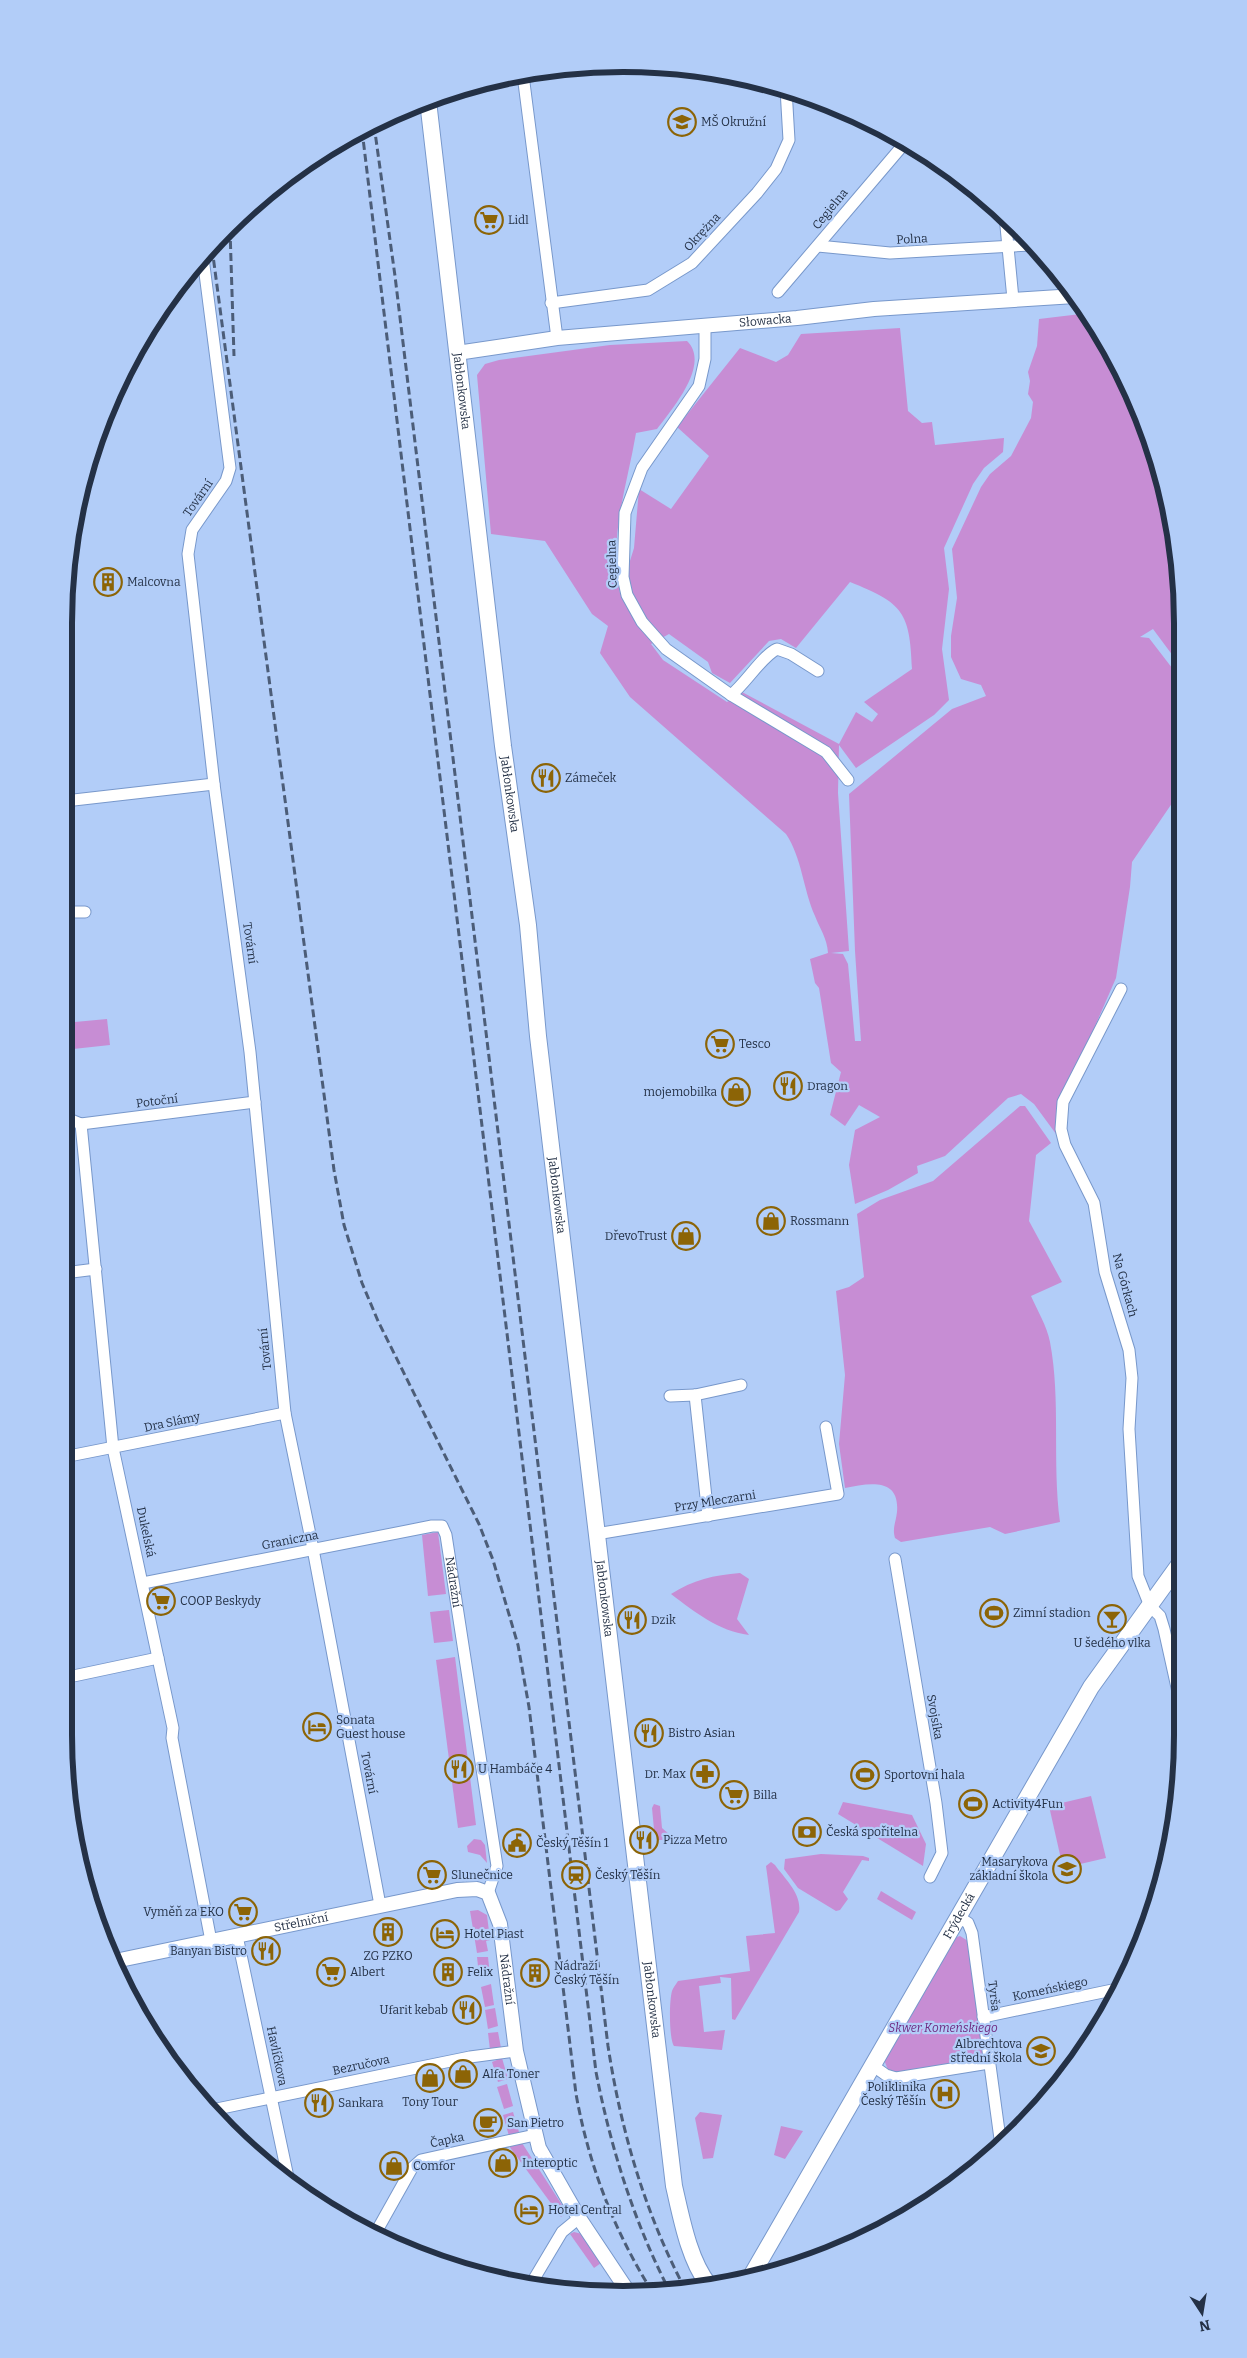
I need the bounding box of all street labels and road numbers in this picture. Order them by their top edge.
street label: Cegielna [809,185,851,232]
street label: Okrężna [681,210,723,254]
street label: Polna [896,231,929,247]
street label: Słowacka [738,311,792,330]
street label: Jabłonkowska [450,351,473,431]
street label: Tovární [180,476,216,519]
street label: Cegielna [604,539,620,588]
street label: Jabłonkowska [497,754,522,834]
street label: Tovární [240,921,260,965]
street label: Potoční [135,1091,179,1111]
street label: Jabłonkowska [545,1155,568,1235]
street label: Na Górkach [1110,1252,1140,1319]
street label: Tovární [256,1327,274,1371]
street label: Dra Slámy [143,1409,202,1435]
street label: Przy Mleczarni [673,1488,757,1514]
street label: Dukelská [134,1506,158,1559]
street label: Graniczna [260,1528,320,1552]
street label: Nádražní [442,1556,464,1609]
street label: Jabłonkowska [593,1558,616,1638]
street label: Svojsíka [924,1693,946,1741]
street label: Tovární [358,1751,380,1795]
street label: Frýdecká [940,1890,978,1941]
street label: Střelniční [273,1910,330,1935]
street label: Nádražní [497,1953,517,2006]
street label: Jabłonkowska [640,1960,663,2039]
street label: Komeńskiego [1011,1974,1089,2004]
street label: Tyrša [985,1980,1003,2013]
street label: Havlíčkova [264,2025,290,2087]
street label: Bezručova [331,2052,391,2078]
street label: Čapka [429,2129,466,2150]

